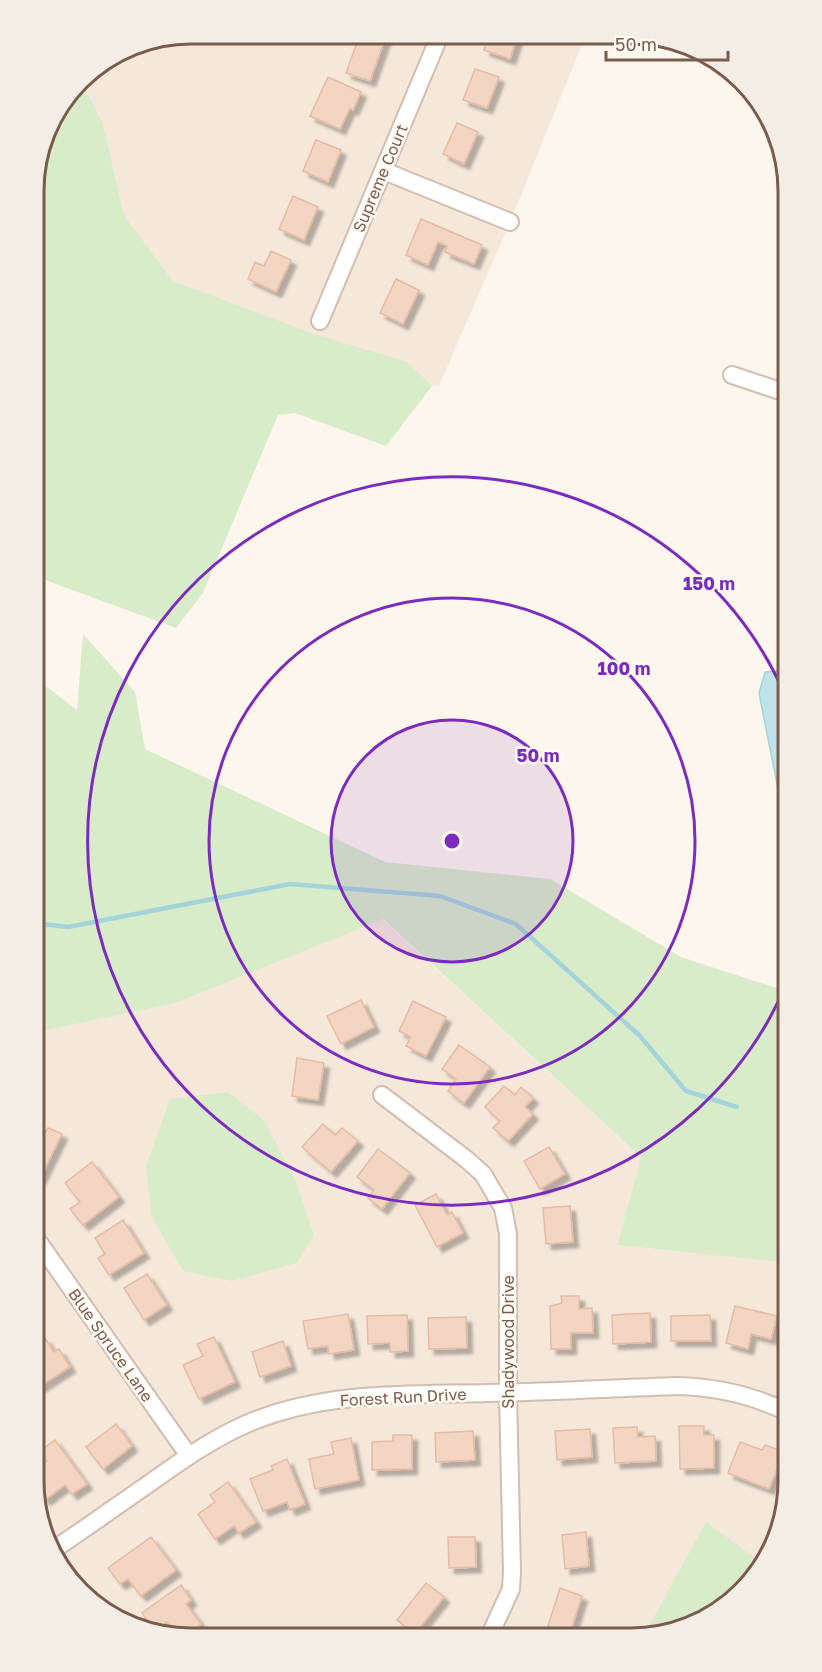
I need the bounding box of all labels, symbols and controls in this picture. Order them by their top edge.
scale bar [606,24,728,62]
text: 50 m [615,33,657,55]
street label: Supreme Court [348,121,412,235]
text: 150 m [683,572,735,594]
text: 100 m [598,657,650,679]
text: 50 m [517,744,559,766]
centre of rings [442,831,462,851]
street label: Shadywood Drive [498,1275,518,1409]
street label: Blue Spruce Lane [64,1284,158,1406]
street label: Forest Run Drive [339,1384,467,1410]

